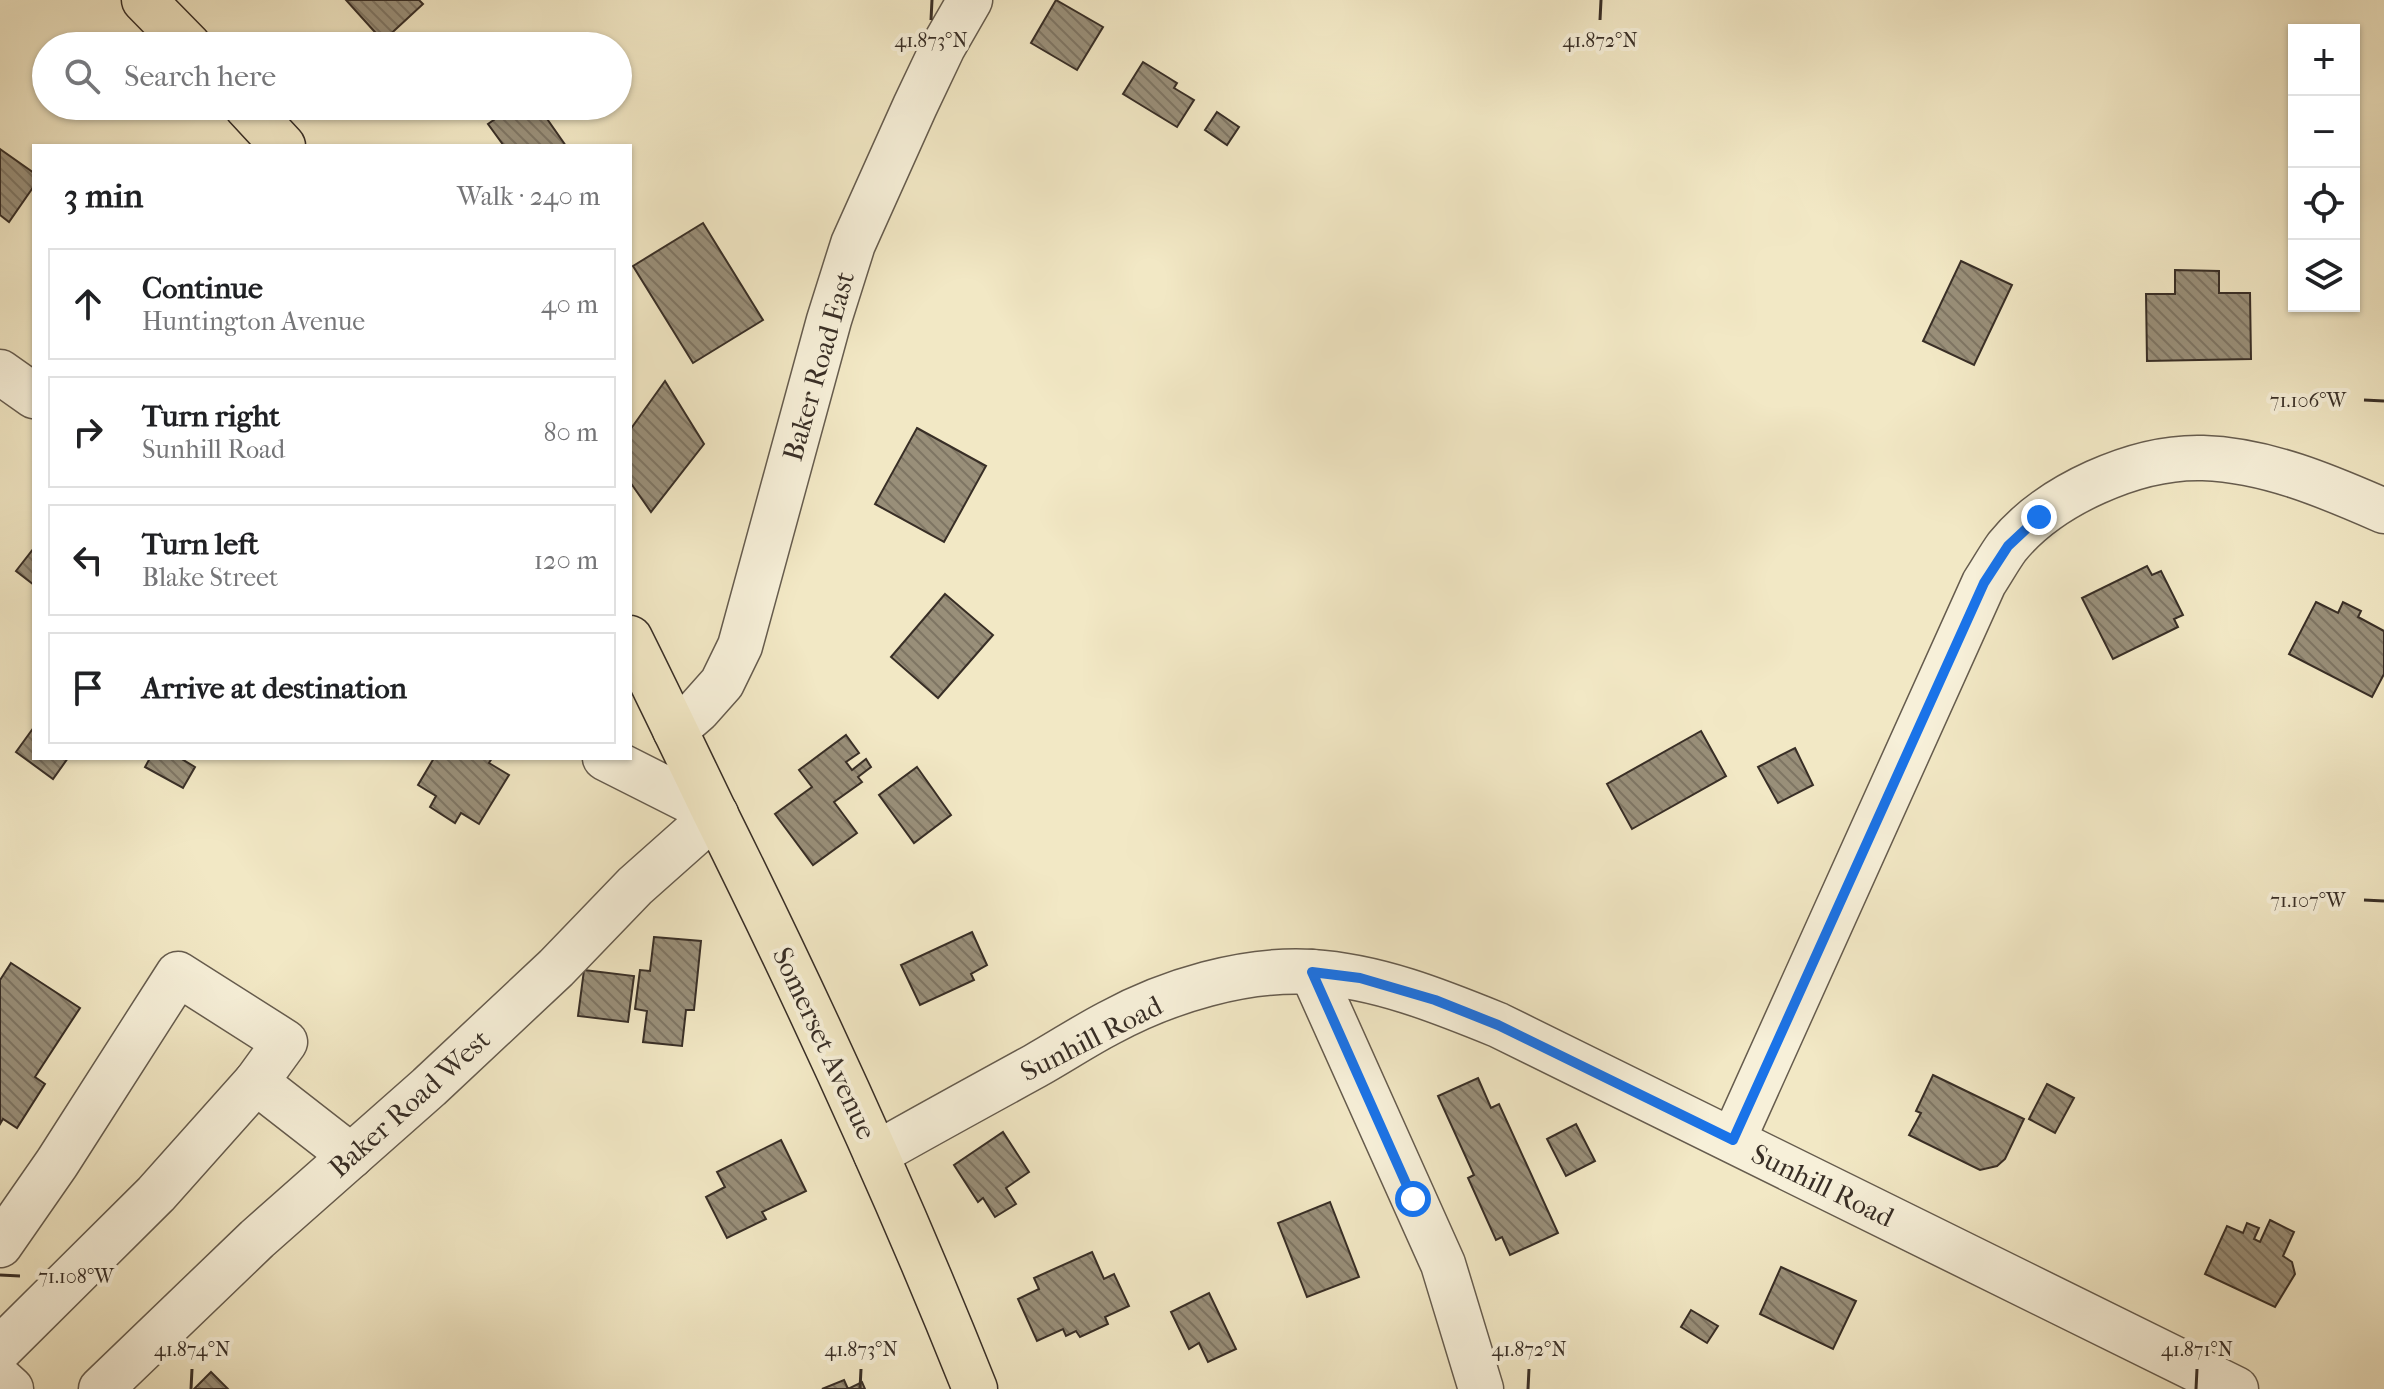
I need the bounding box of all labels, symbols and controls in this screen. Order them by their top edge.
map controls [2288,24,2360,312]
button: + [2288,24,2360,96]
text: 41.873°N [894,29,968,52]
text: 41.872°N [1562,29,1638,52]
search box [32,32,632,120]
icon: search [60,54,104,98]
text: Search here [124,59,276,94]
button: − [2288,96,2360,168]
button: locate [2288,168,2360,240]
text: 3 min [64,176,143,216]
text: Walk · 240 m [457,181,600,212]
button: layers [2288,240,2360,312]
street label: Baker Road East [776,268,861,465]
text: Continue [142,271,263,306]
icon: ahead [66,282,110,326]
text: 40 m [541,289,598,320]
text: Huntington Avenue [142,306,365,337]
text: 71.106°W [2270,389,2348,412]
text: Turn right [142,399,280,434]
icon: right [66,410,110,454]
text: 80 m [543,417,598,448]
text: Sunhill Road [142,434,285,465]
route end [2021,499,2057,535]
text: Turn left [142,527,259,562]
icon: left [66,538,110,582]
text: 120 m [534,545,598,576]
text: Blake Street [142,562,278,593]
icon: arrive [66,666,110,710]
text: Arrive at destination [142,671,407,706]
text: 71.107°W [2270,889,2347,912]
street label: Somerset Avenue [766,942,884,1145]
street label: Sunhill Road [1015,988,1168,1088]
street label: Baker Road West [322,1022,497,1184]
street label: Sunhill Road [1746,1137,1900,1234]
route start [1395,1181,1431,1217]
text: 71.108°W [38,1265,115,1288]
text: 41.874°N [154,1338,230,1361]
text: 41.873°N [824,1338,898,1361]
text: 41.872°N [1491,1338,1567,1361]
text: 41.871°N [2161,1338,2233,1361]

